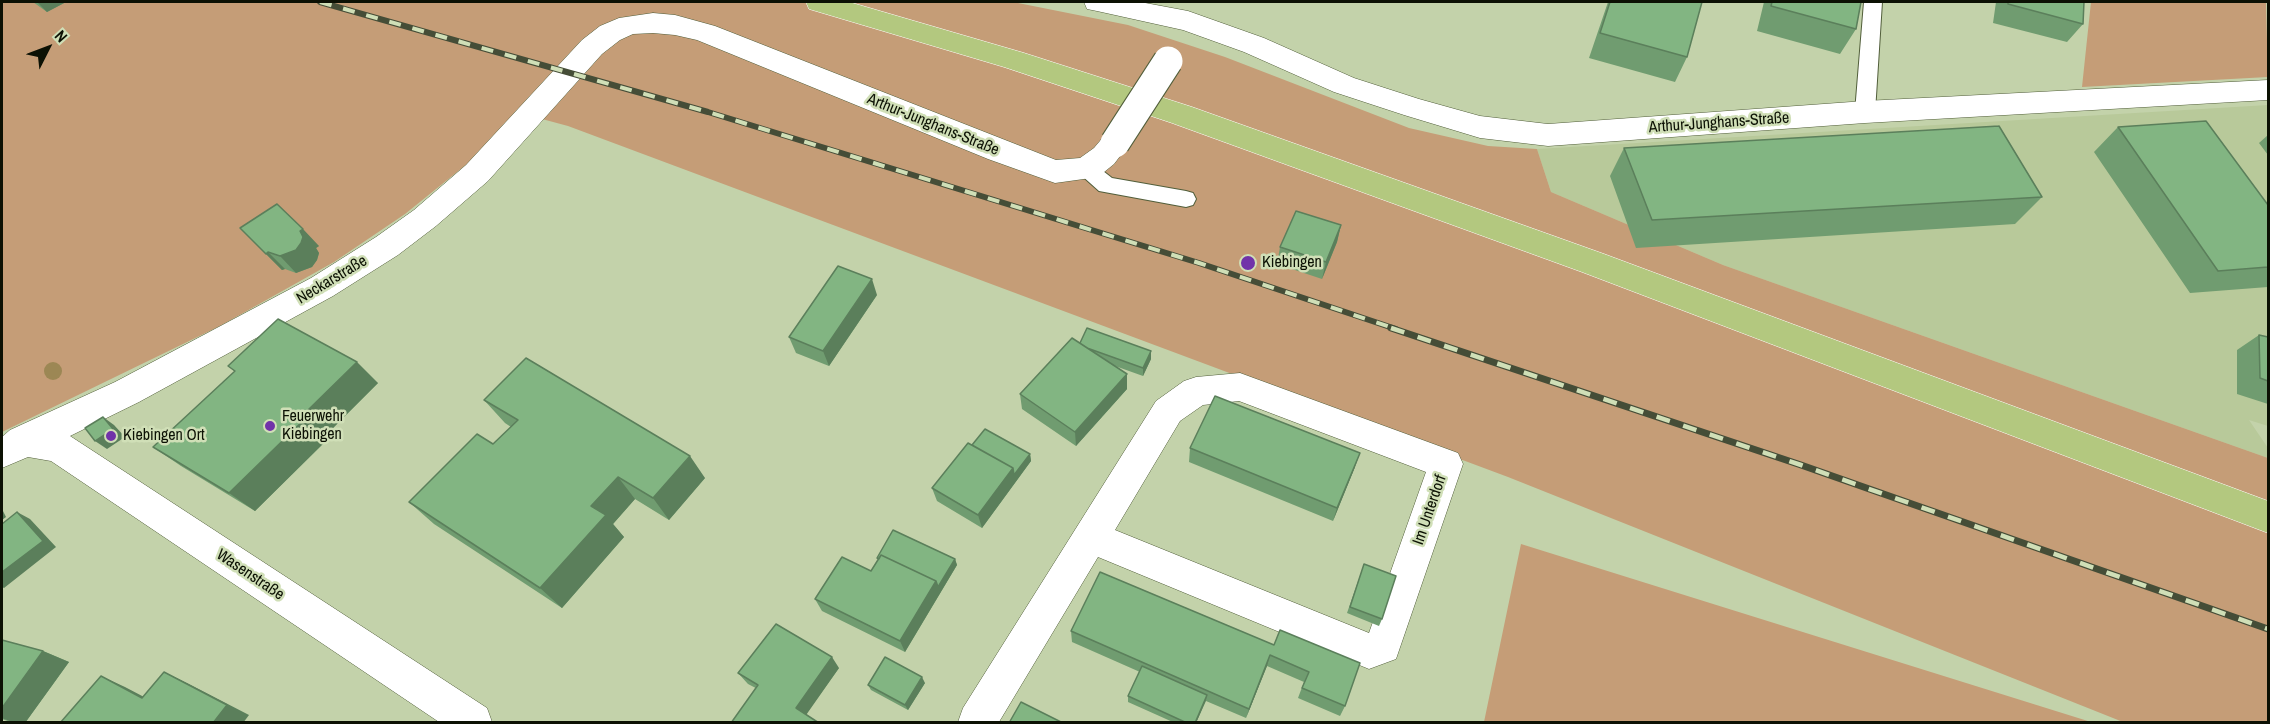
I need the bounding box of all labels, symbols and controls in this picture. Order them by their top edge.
north arrow [18,18,78,78]
text: N [50,25,73,47]
street label: Arthur-Junghans-Straße [864,90,1002,160]
street label: Arthur-Junghans-Straße [1648,109,1790,137]
street label: Neckarstraße [293,251,371,309]
place label: Kiebingen [1262,253,1322,273]
marker: Kiebingen [1239,254,1257,272]
place label: Feuerwehr Kiebingen [282,407,344,445]
marker: Feuerwehr Kiebingen [263,419,277,433]
place label: Kiebingen Ort [123,426,205,446]
marker: Kiebingen Ort [104,429,118,443]
street label: Im Unterdorf [1409,472,1451,548]
street label: Wasenstraße [212,545,288,605]

